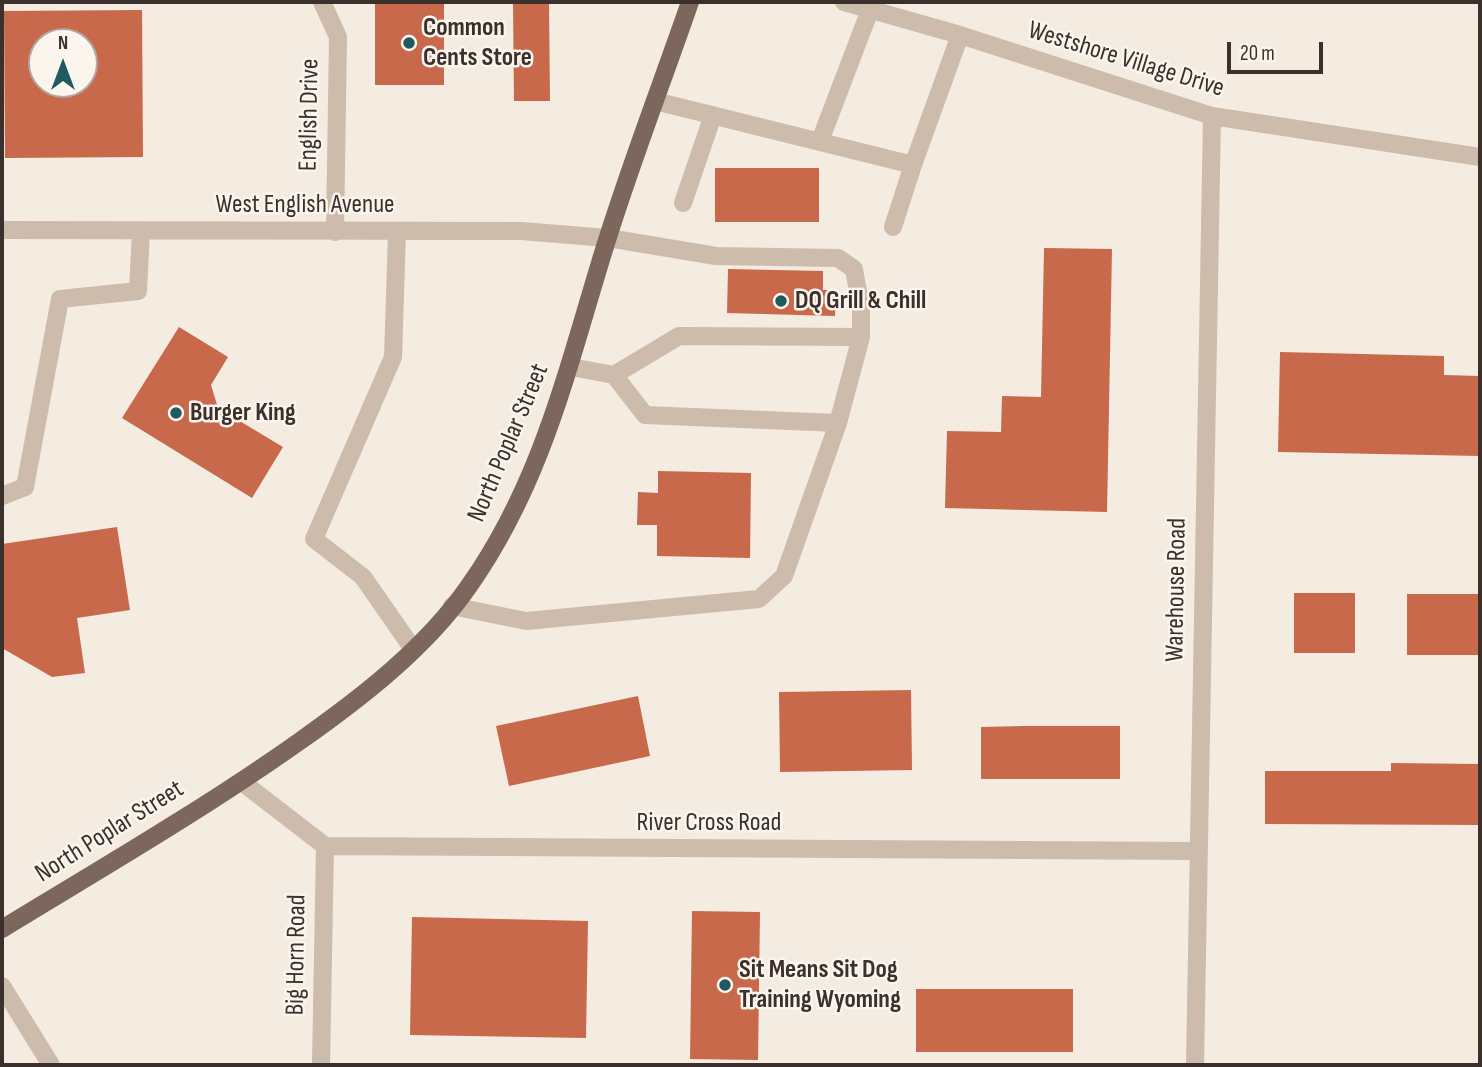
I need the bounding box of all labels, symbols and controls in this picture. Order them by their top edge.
place label: Common Cents Store [423,12,532,74]
street label: Westshore Village Drive [1024,15,1228,105]
north arrow [28,28,98,98]
scale bar [1230,28,1326,72]
text: N [58,32,68,55]
marker: Common Cents Store [401,35,417,51]
text: 20 m [1240,41,1275,66]
street label: English Drive [293,59,327,171]
street label: West English Avenue [216,189,394,221]
place label: DQ Grill & Chill [795,285,926,317]
marker: DQ Grill & Chill [773,293,789,309]
street label: North Poplar Street [462,359,556,527]
place label: Burger King [190,397,296,429]
marker: Burger King [168,405,184,421]
street label: Warehouse Road [1160,518,1194,662]
street label: North Poplar Street [30,774,190,890]
street label: River Cross Road [637,807,781,839]
street label: Big Horn Road [280,894,314,1016]
place label: Sit Means Sit Dog Training Wyoming [739,954,901,1016]
marker: Sit Means Sit Dog Training Wyoming [717,977,733,993]

